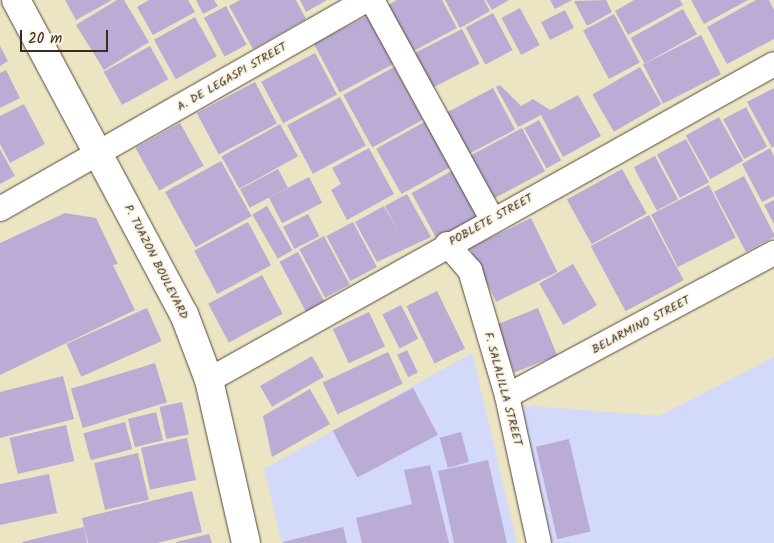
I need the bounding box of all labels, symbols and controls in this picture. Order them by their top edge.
scale bar [22,20,110,52]
text: 20 m [28,27,62,51]
street label: A. DE LEGASPI STREET [175,40,289,114]
street label: POBLETE STREET [447,191,535,249]
street label: P. TUAZON BOULEVARD [121,202,191,322]
street label: BELARMINO STREET [589,293,693,357]
street label: F. SALALILLA STREET [481,331,525,447]

